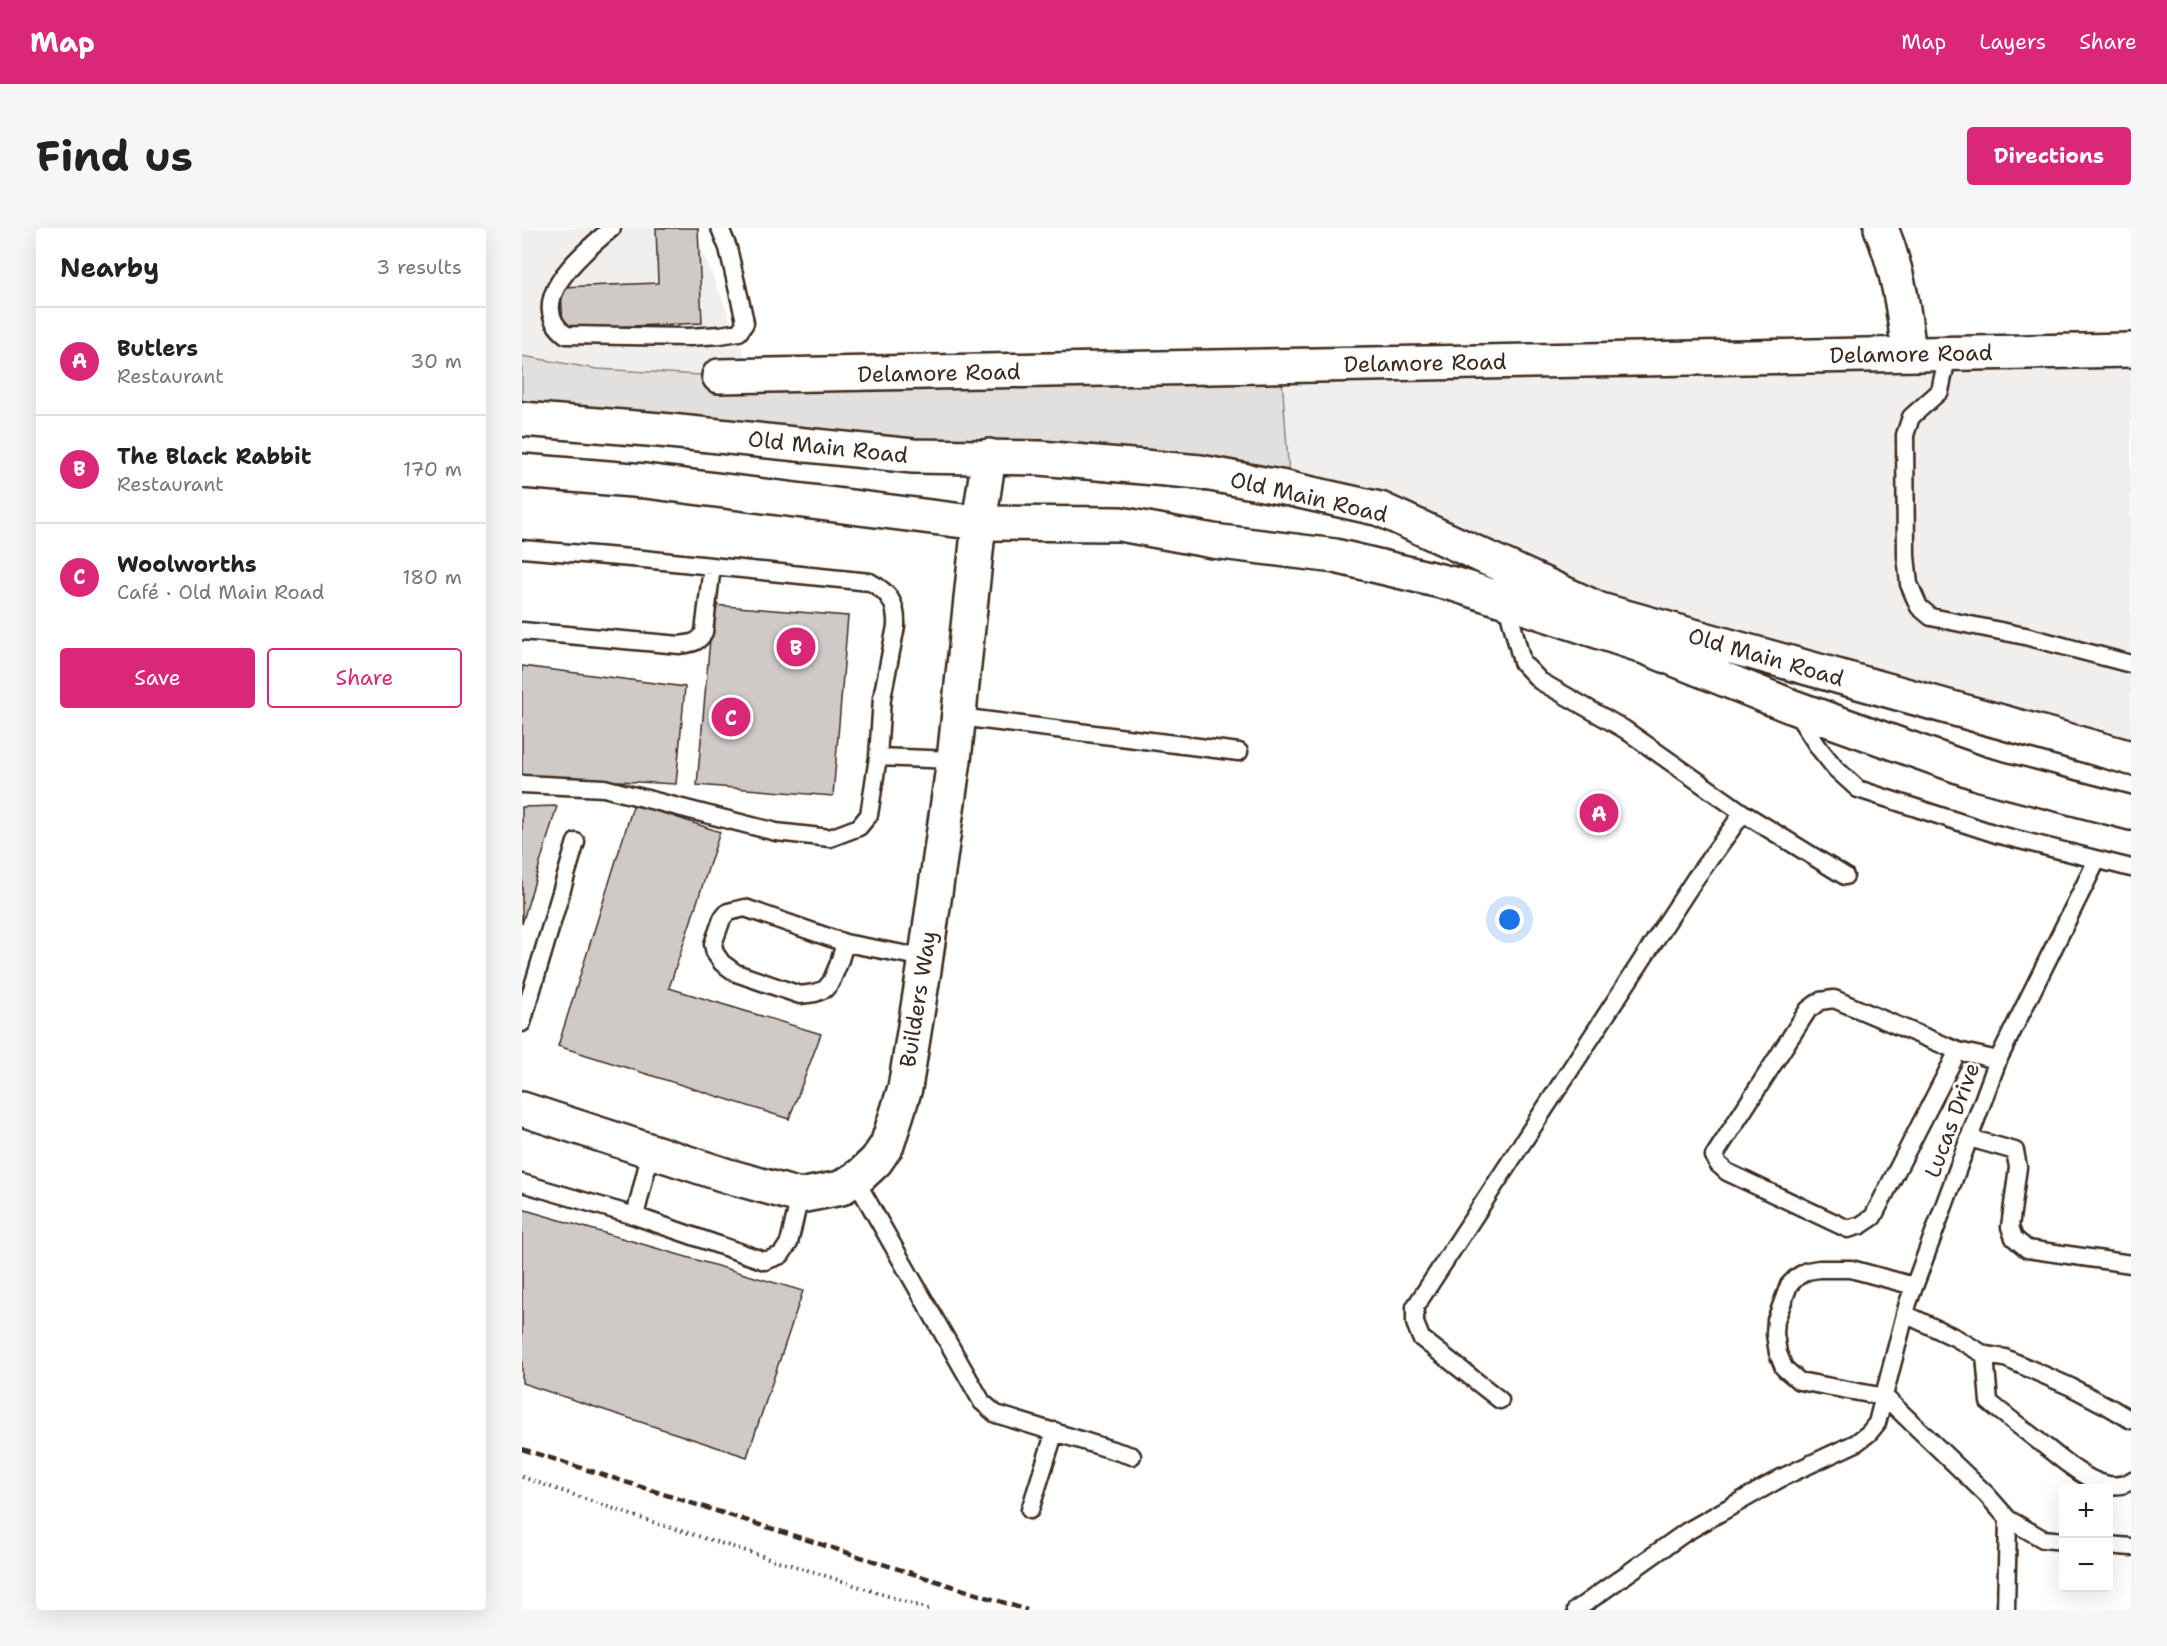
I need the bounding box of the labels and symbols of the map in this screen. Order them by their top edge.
street label: Delamore Road [1829,338,1993,370]
street label: Delamore Road [1343,347,1507,379]
street label: Delamore Road [857,357,1021,389]
street label: Old Main Road [747,424,909,470]
street label: Old Main Road [1227,465,1391,529]
street label: Old Main Road [1685,621,1847,693]
pin: B [776,624,816,670]
pin: C [712,694,750,740]
pin: A [1580,790,1618,836]
your location [1495,905,1524,934]
street label: Builders Way [893,929,943,1069]
street label: Lucas Drive [1918,1058,1986,1182]

